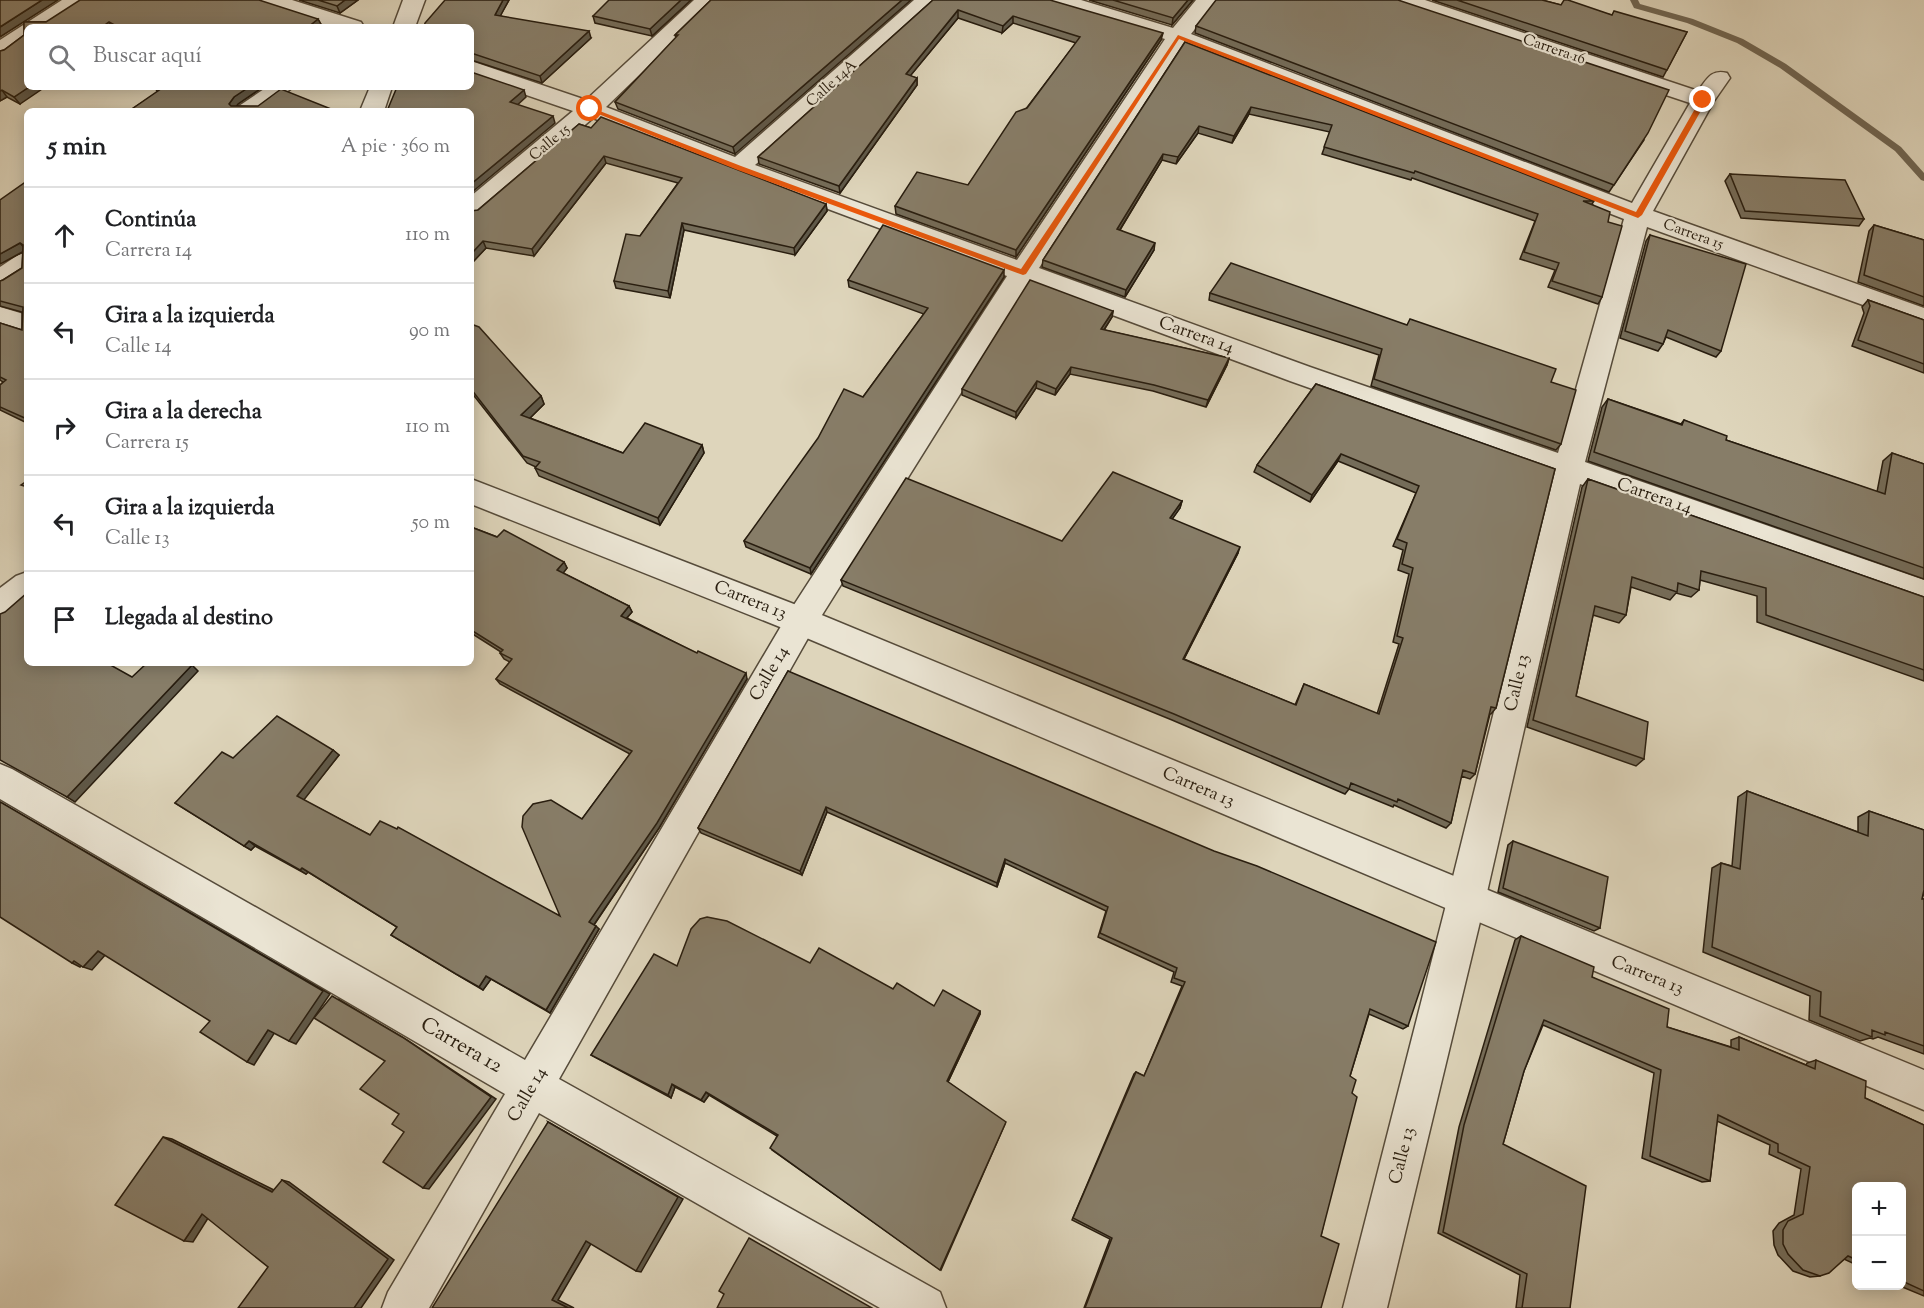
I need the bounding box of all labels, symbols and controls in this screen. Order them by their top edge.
search box [24,24,474,90]
street label: Carrera 16 [1520,29,1588,71]
icon: search [45,41,78,74]
text: Buscar aquí [93,41,202,73]
street label: Calle 14A [802,55,862,113]
route end [1689,86,1715,112]
route start [576,95,602,121]
street label: Calle 15 [525,120,575,166]
text: 5 min [48,129,107,166]
text: A pie · 360 m [341,133,450,162]
text: Continúa [105,205,196,237]
street label: Carrera 15 [1660,214,1726,256]
icon: ahead [48,219,81,252]
text: 110 m [405,221,450,250]
text: Carrera 14 [105,237,192,266]
text: Gira a la izquierda [105,301,275,333]
street label: Carrera 14 [1155,310,1237,362]
icon: left [48,315,81,348]
text: 90 m [409,317,450,346]
text: Calle 14 [105,333,171,362]
text: Gira a la derecha [105,397,262,429]
icon: right [48,411,81,444]
text: 110 m [405,413,450,442]
text: Carrera 15 [105,429,189,458]
street label: Carrera 14 [1613,472,1695,522]
text: Gira a la izquierda [105,493,275,525]
icon: left [48,507,81,540]
text: 50 m [412,509,450,538]
text: Calle 13 [105,525,169,554]
street label: Carrera 13 [710,575,790,627]
icon: arrive [48,603,81,636]
text: Llegada al destino [105,603,273,635]
street label: Calle 14 [744,642,796,706]
street label: Calle 13 [1499,652,1537,714]
street label: Carrera 13 [1158,761,1238,815]
street label: Carrera 13 [1607,950,1687,1002]
street label: Carrera 12 [414,1010,508,1082]
street label: Calle 14 [502,1063,554,1127]
street label: Calle 13 [1383,1125,1423,1187]
map controls [1852,1182,1906,1290]
button: + [1852,1182,1906,1236]
button: − [1852,1236,1906,1290]

